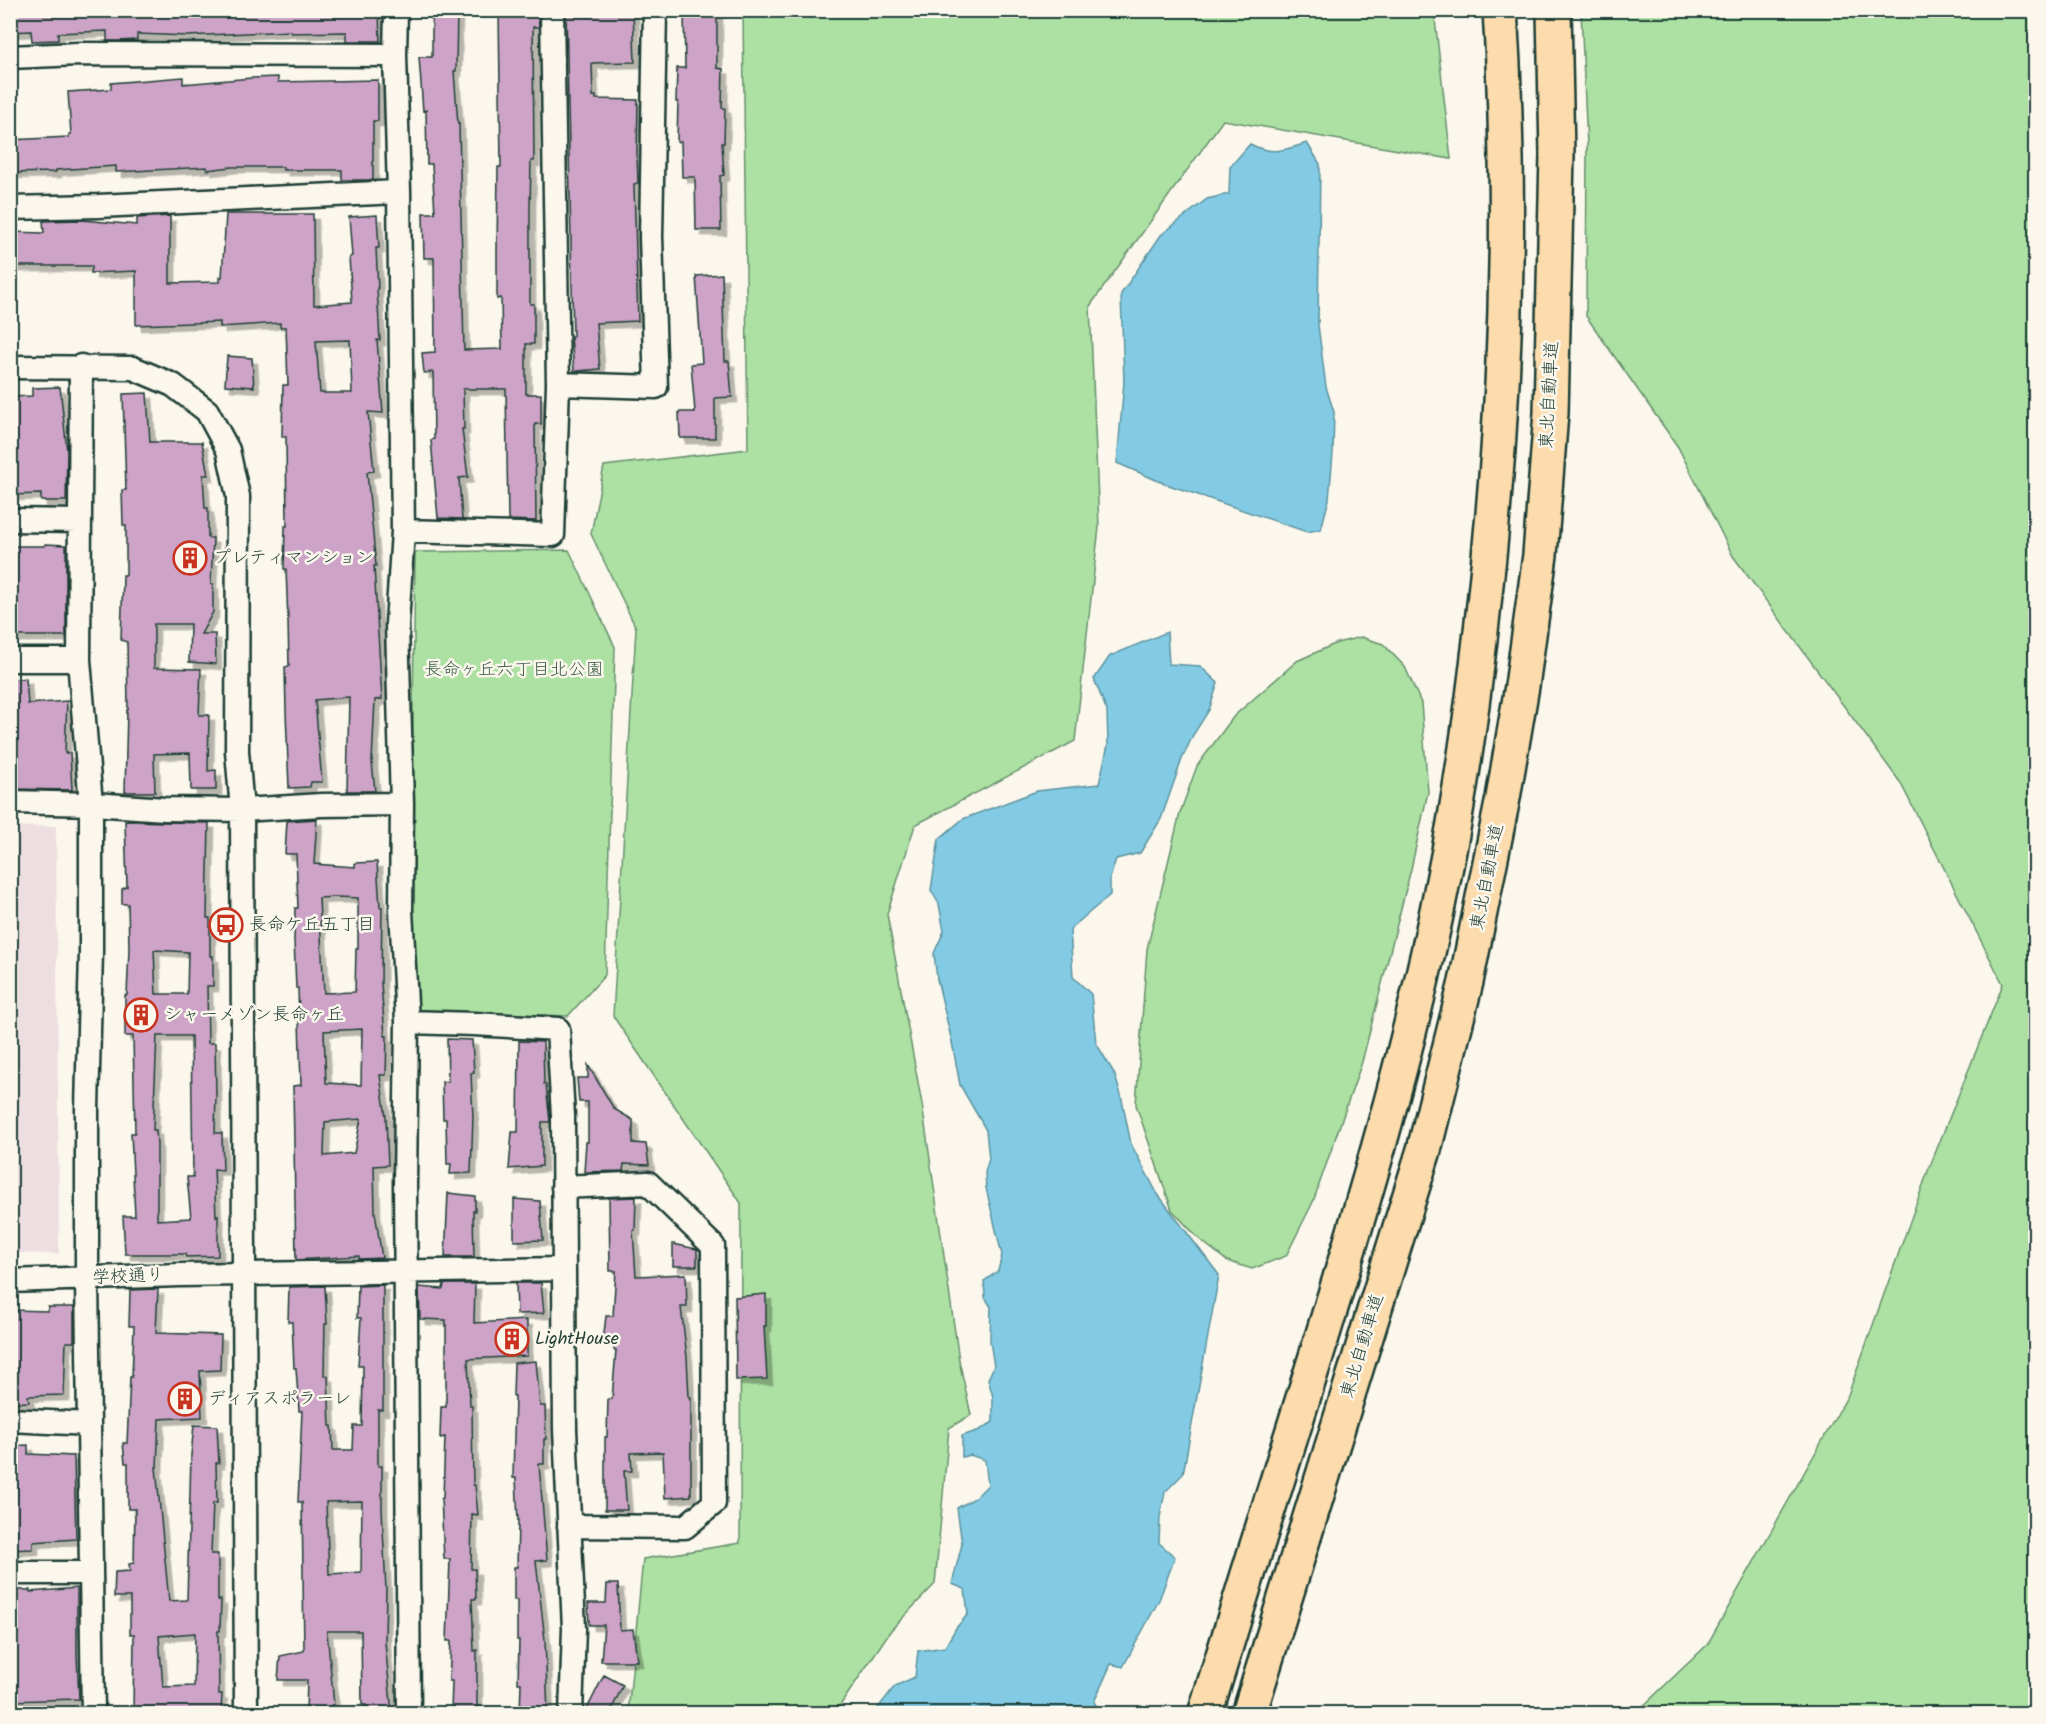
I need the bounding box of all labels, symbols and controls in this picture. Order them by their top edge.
street label: 東北自動車道 [1533,340,1567,450]
building icon: プレティマンション [172,540,208,576]
place label: プレティマンション [213,544,374,573]
park label: 長命ヶ丘六丁目北公園 [424,656,604,685]
street label: 東北自動車道 [1463,821,1513,933]
bus stop icon: 長命ケ丘五丁目 [208,907,244,943]
place label: 長命ケ丘五丁目 [249,911,375,940]
building icon: シャーメゾン長命ヶ丘 [123,997,159,1033]
place label: シャーメゾン長命ヶ丘 [164,1001,344,1030]
street label: 学校通り [92,1261,164,1293]
street label: 東北自動車道 [1333,1290,1393,1402]
building icon: LightHouse [494,1321,530,1357]
place label: LightHouse [535,1325,619,1354]
building icon: ディアスポラーレ [167,1381,203,1417]
place label: ディアスポラーレ [208,1385,351,1414]

